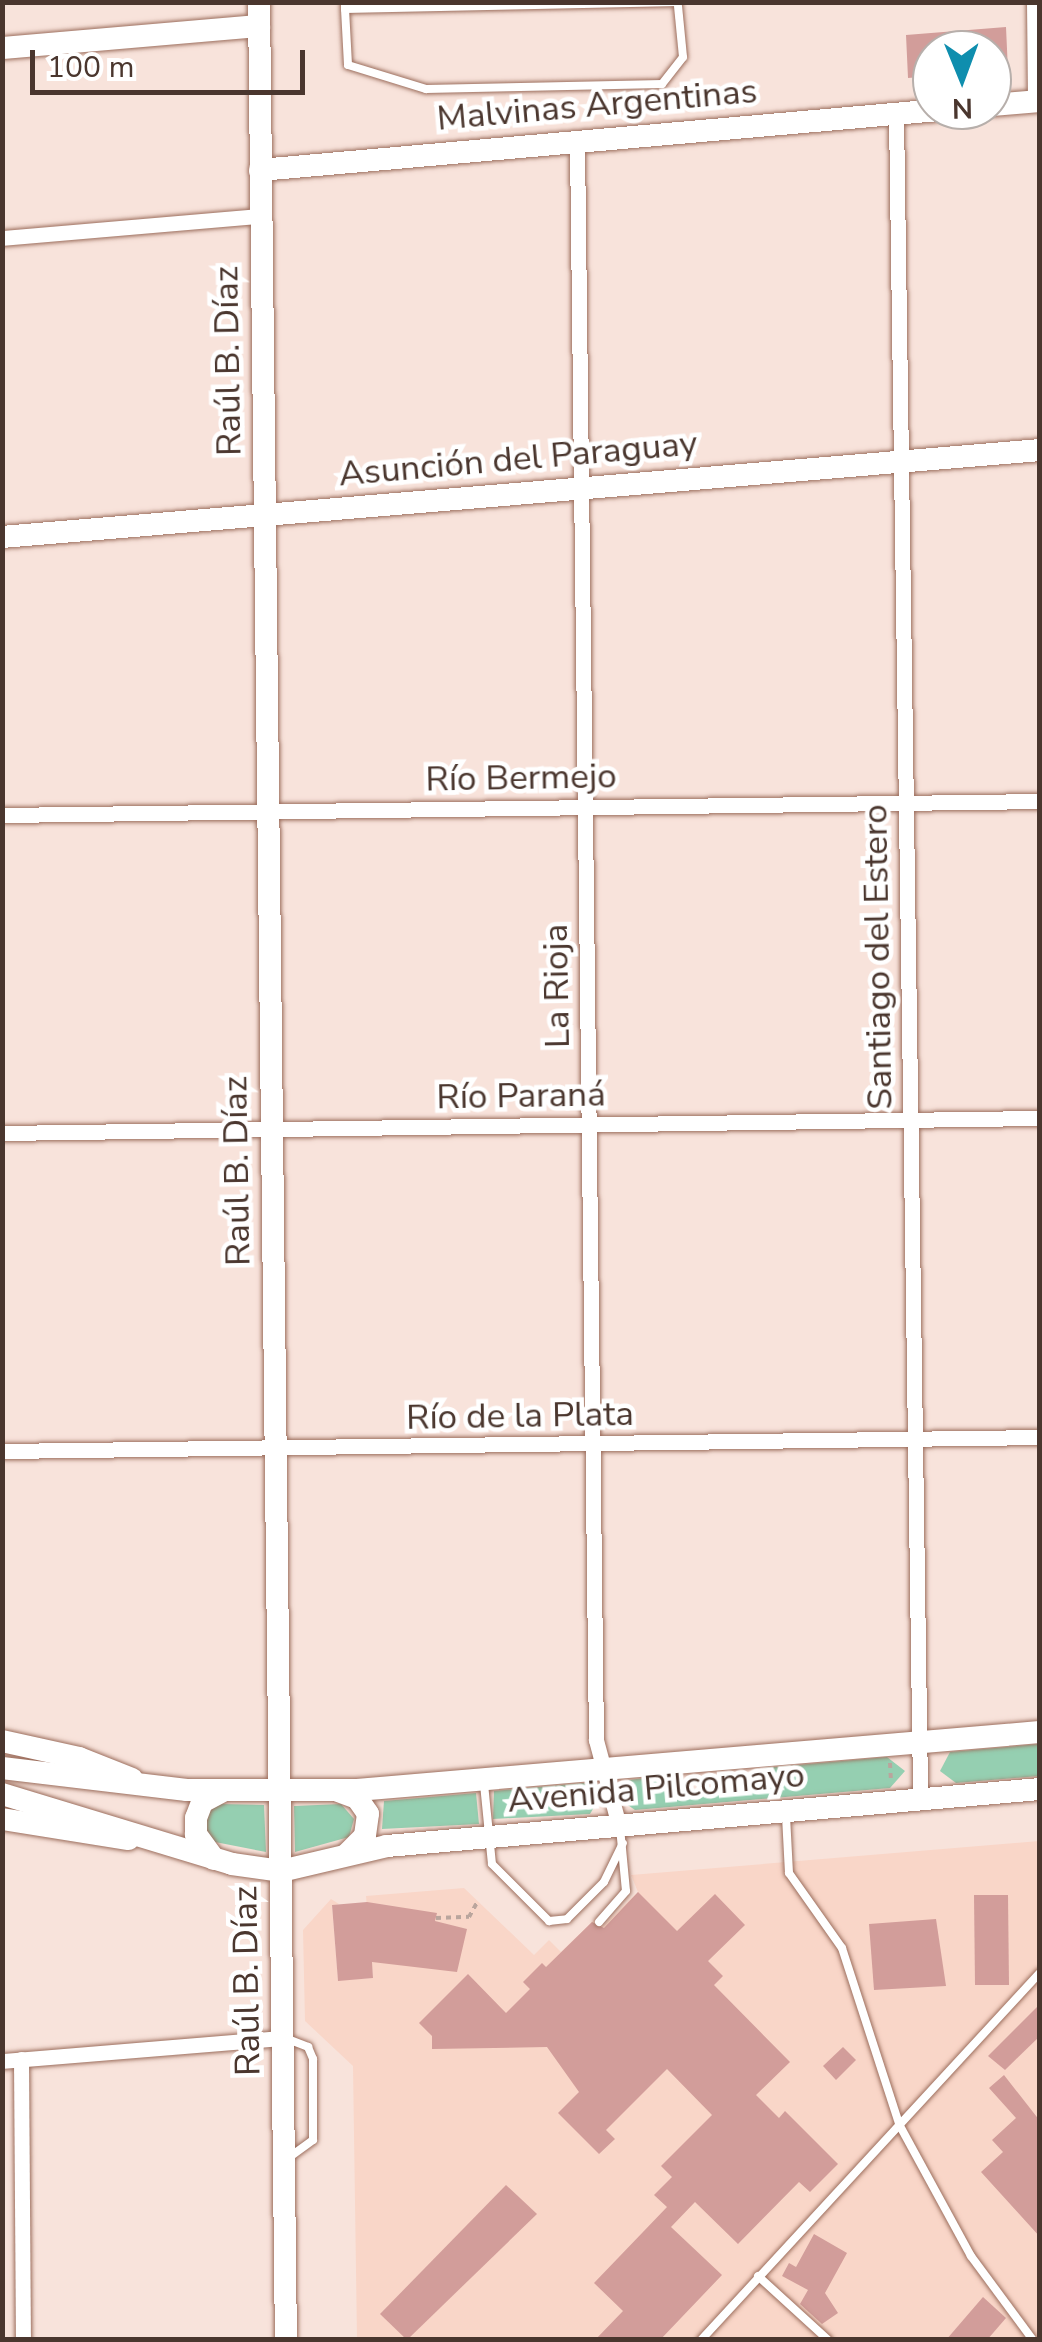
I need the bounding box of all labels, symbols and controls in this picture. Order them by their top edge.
scale bar [35,30,310,92]
north arrow [912,30,1012,130]
text: 100 m [47,47,134,88]
street label: Malvinas Argentinas [435,70,759,140]
text: N [952,89,973,127]
street label: Raúl B. Díaz [205,266,251,456]
street label: Asunción del Paraguay [337,422,699,496]
street label: Río Bermejo [425,755,617,801]
street label: Santiago del Estero [854,804,902,1110]
street label: La Rioja [535,923,579,1049]
street label: Río Paraná [436,1074,606,1118]
street label: Raúl B. Díaz [214,1076,260,1266]
street label: Río de la Plata [406,1393,634,1439]
street label: Avenida Pilcomayo [506,1754,806,1822]
street label: Raúl B. Díaz [224,1886,270,2076]

